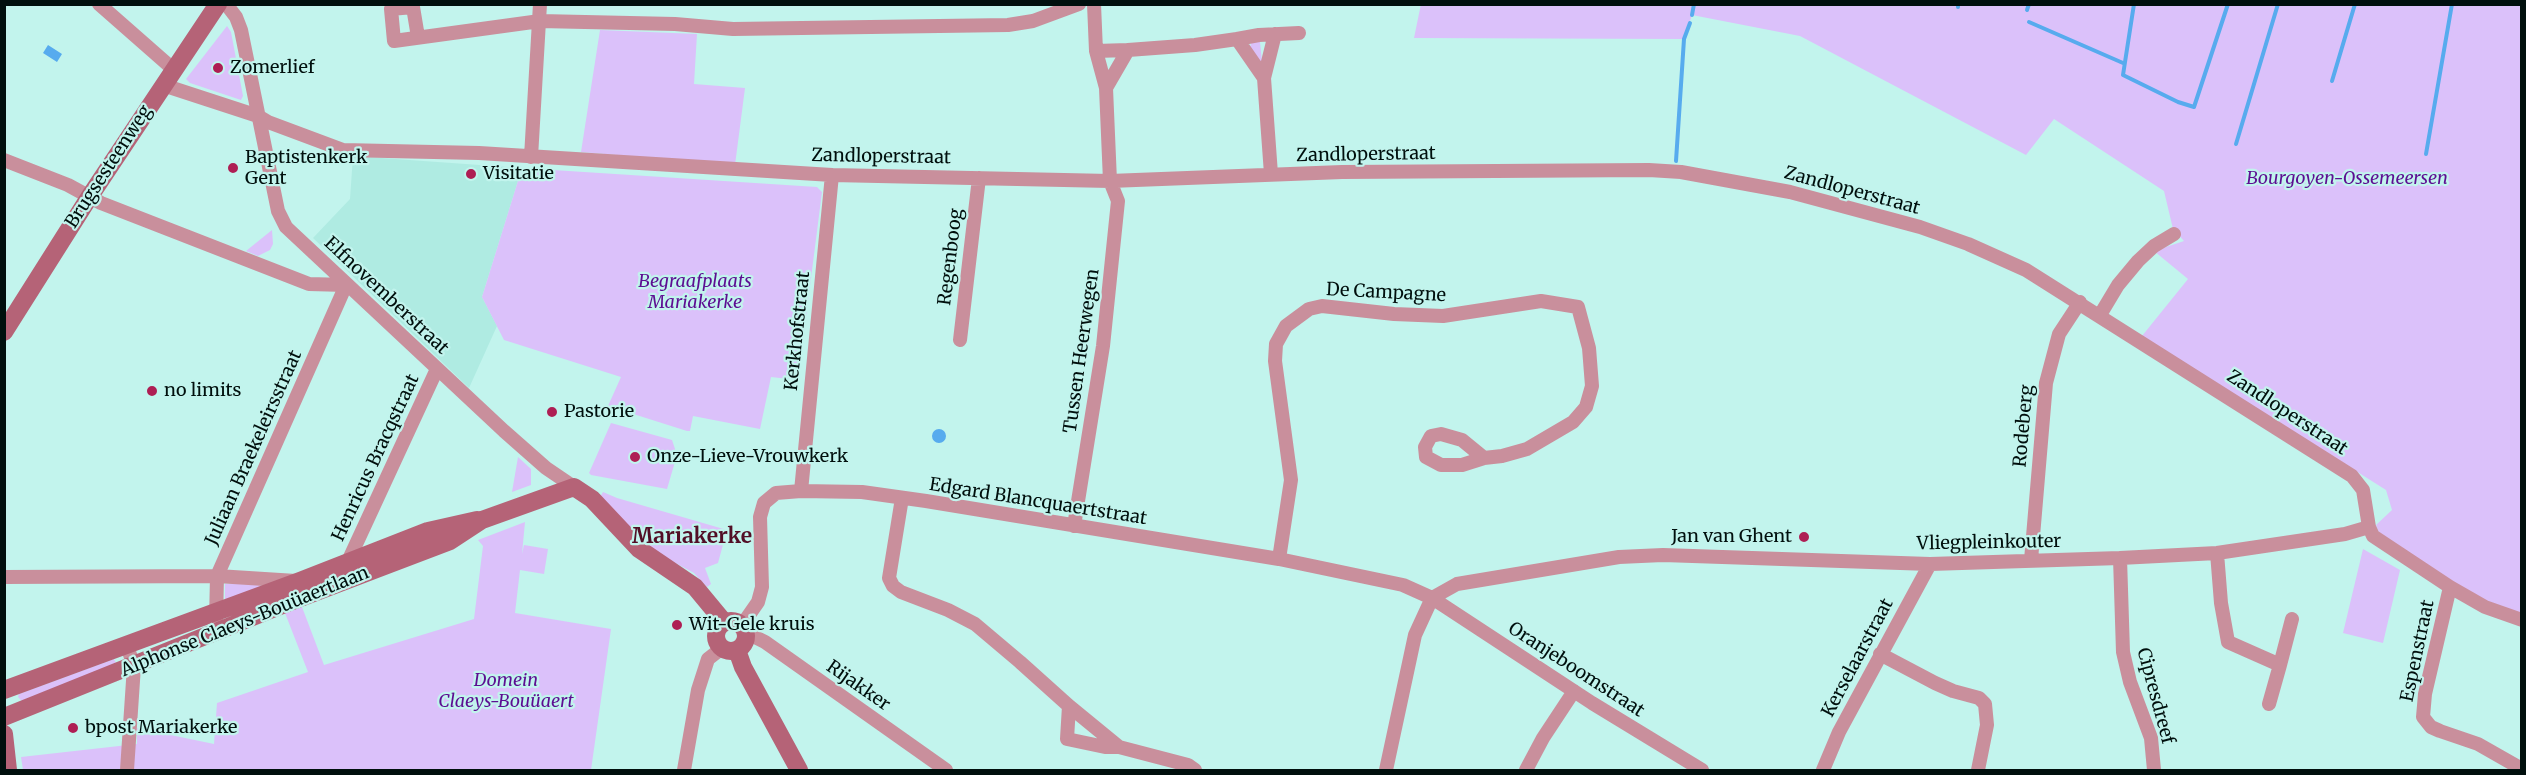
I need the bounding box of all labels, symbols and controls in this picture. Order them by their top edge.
place label: Zomerlief [230,57,315,79]
marker: Zomerlief [211,61,225,75]
street label: Brugsesteenweg [61,102,157,232]
street label: Zandloperstraat [1296,143,1436,167]
street label: Zandloperstraat [811,145,951,169]
place label: Baptistenkerk Gent [245,147,367,190]
marker: Baptistenkerk Gent [226,161,240,175]
place label: Visitatie [483,163,554,185]
street label: Zandloperstraat [1782,163,1922,219]
marker: Visitatie [464,167,478,181]
park label: Bourgoyen-Ossemeersen [2246,168,2448,190]
street label: Regenboog [934,207,968,307]
street label: Elfnovemberstraat [319,233,453,359]
street label: Tussen Heerwegen [1060,268,1104,434]
street label: Kerkhofstraat [781,270,815,392]
park label: Begraafplaats Mariakerke [638,271,752,314]
street label: De Campagne [1325,279,1447,307]
street label: Juliaan Braekeleirsstraat [201,347,307,549]
street label: Zandloperstraat [2223,366,2351,460]
street label: Henricus Bracqstraat [328,371,424,545]
place label: no limits [164,380,241,402]
marker: no limits [145,384,159,398]
street label: Rodeberg [2010,384,2038,468]
place label: Pastorie [564,401,634,423]
marker: Pastorie [545,405,559,419]
place label: Onze-Lieve-Vrouwkerk [647,446,848,468]
marker: Onze-Lieve-Vrouwkerk [628,450,642,464]
street label: Edgard Blancquaertstraat [928,474,1148,530]
district label: Mariakerke [632,524,752,550]
place label: Jan van Ghent [1671,526,1792,548]
marker: Jan van Ghent [1797,530,1811,544]
street label: Vliegpleinkouter [1917,531,2061,555]
street label: Alphonse Claeys-Bouüaertlaan [118,562,372,682]
street label: Kerselaarstraat [1818,595,1898,721]
street label: Espenstraat [2397,598,2439,704]
place label: Wit-Gele kruis [689,614,815,636]
marker: Wit-Gele kruis [670,618,684,632]
street label: Oranjeboomstraat [1504,618,1648,722]
street label: Cipresdreef [2132,646,2178,746]
street label: Rijakker [822,656,894,716]
park label: Domein Claeys-Bouüaert [438,670,574,712]
place label: bpost Mariakerke [85,717,237,739]
marker: bpost Mariakerke [66,721,80,735]

